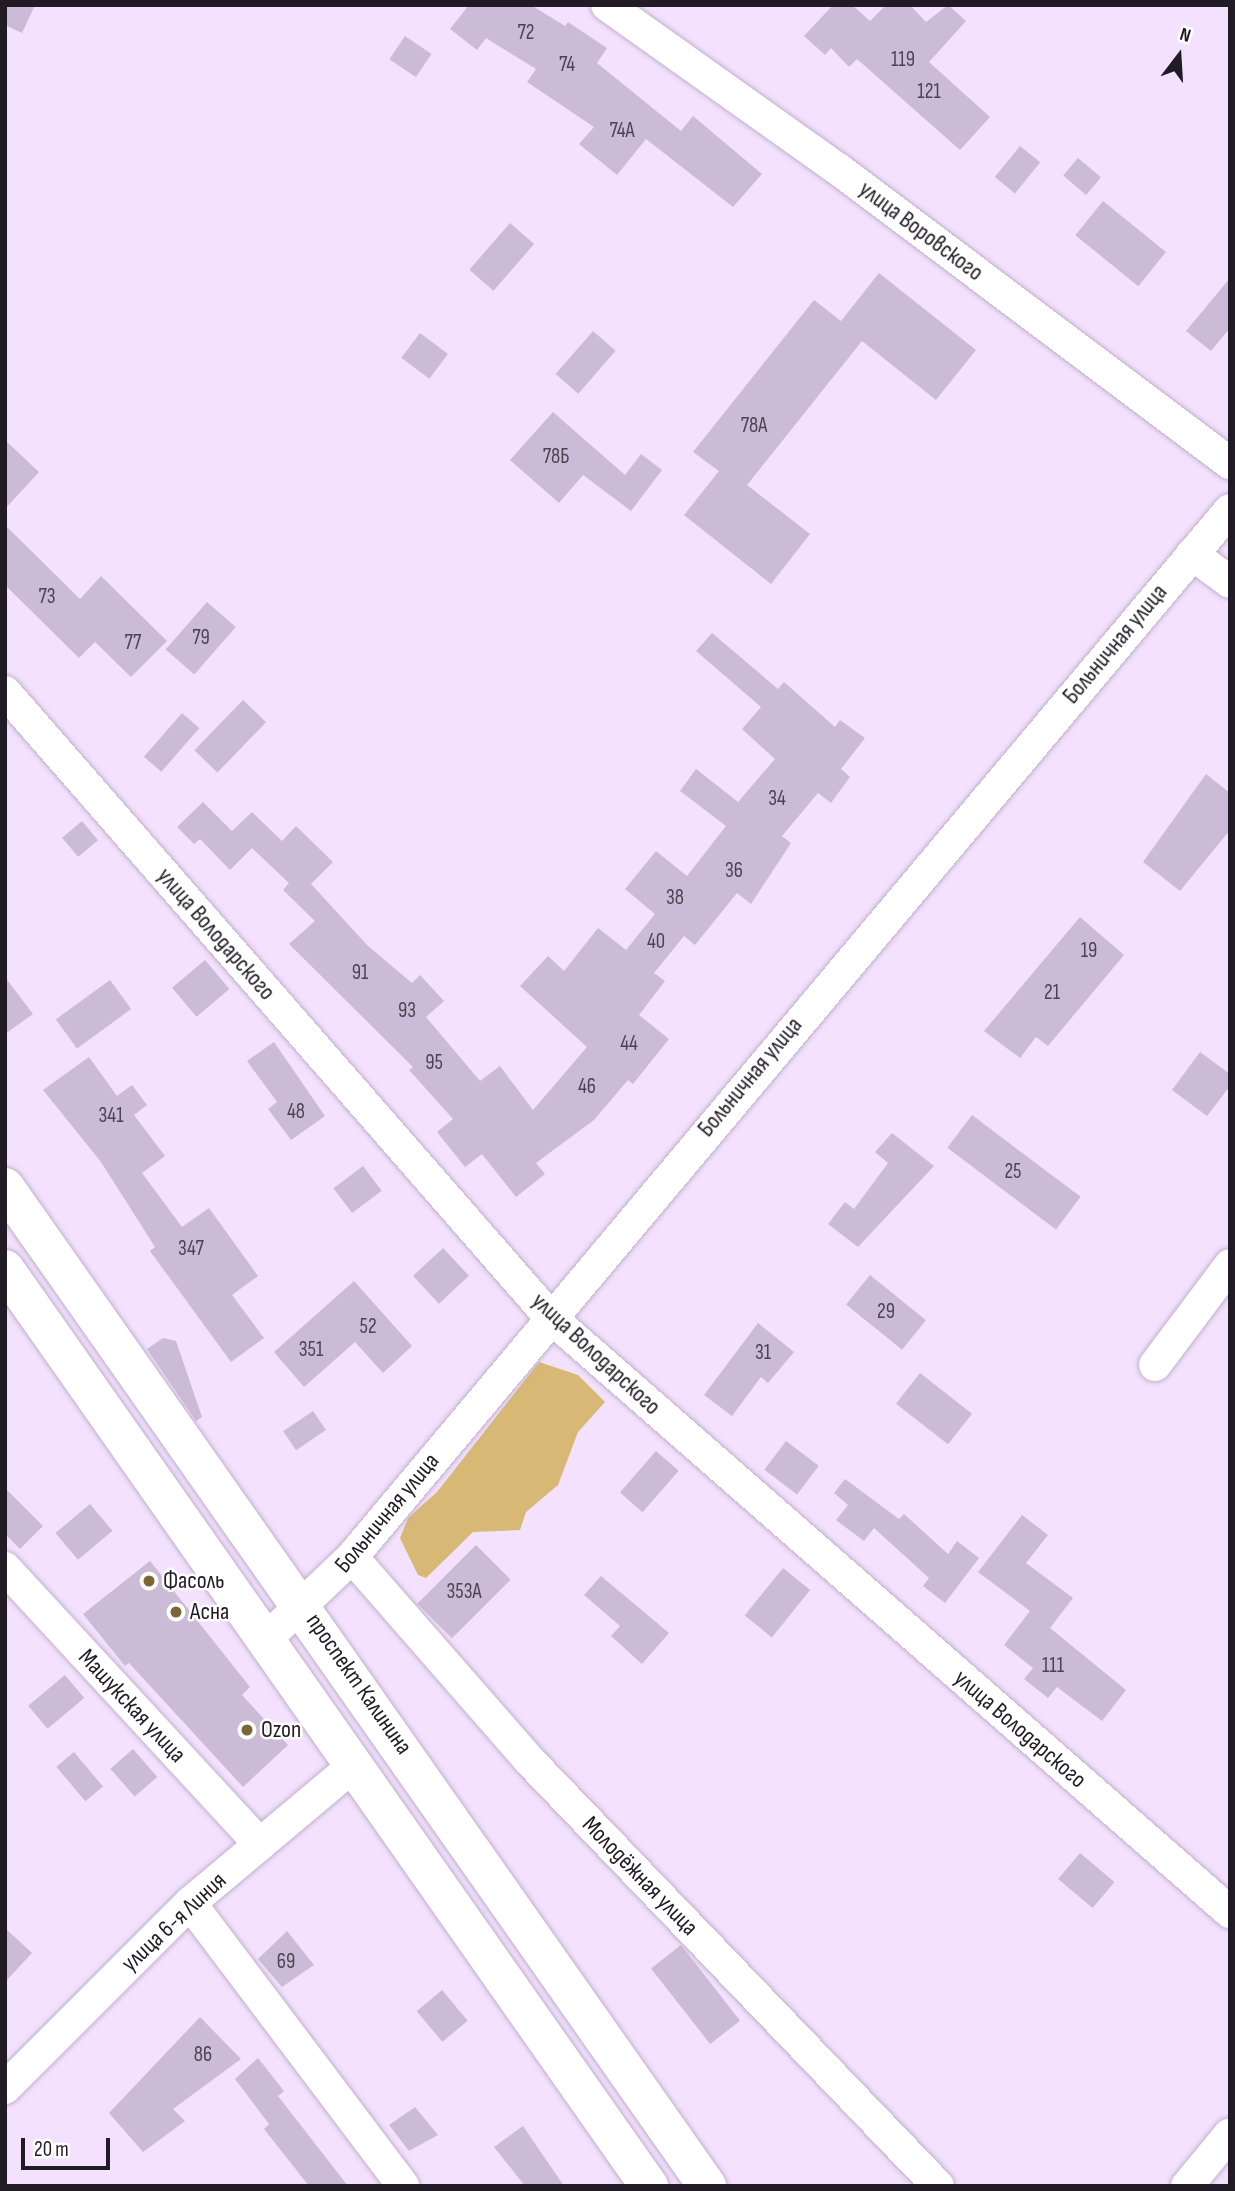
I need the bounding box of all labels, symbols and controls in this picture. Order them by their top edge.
house number: 72 [517,20,535,46]
north arrow [1144,21,1214,91]
text: N [1177,23,1194,48]
house number: 119 [891,47,915,73]
house number: 74 [559,52,575,78]
house number: 121 [917,79,941,105]
house number: 74А [609,118,635,144]
street label: улица Воровского [853,175,989,287]
house number: 78А [741,413,767,439]
house number: 78Б [543,444,569,470]
street label: Больничная улица [1057,578,1173,710]
house number: 73 [38,584,56,610]
house number: 79 [192,625,210,651]
house number: 77 [125,630,141,656]
house number: 34 [768,786,786,812]
house number: 36 [725,858,743,884]
street label: улица Володарского [151,862,281,1006]
house number: 38 [666,885,684,911]
house number: 40 [647,929,665,955]
house number: 19 [1081,938,1097,964]
house number: 91 [352,960,368,986]
house number: 21 [1044,980,1060,1006]
house number: 93 [398,998,416,1024]
street label: Больничная улица [692,1011,808,1143]
house number: 44 [620,1031,638,1057]
house number: 95 [425,1050,443,1076]
house number: 46 [578,1074,596,1100]
house number: 48 [287,1099,305,1125]
house number: 341 [98,1103,124,1129]
house number: 25 [1004,1159,1022,1185]
house number: 347 [178,1236,204,1262]
street label: улица Володарского [525,1287,667,1421]
house number: 29 [877,1299,895,1325]
house number: 52 [359,1314,377,1340]
house number: 351 [299,1337,323,1363]
house number: 31 [755,1340,771,1366]
street label: Больничная улица [329,1447,445,1579]
place label: Фасоль [163,1567,225,1595]
marker: Фасоль [141,1573,157,1589]
house number: 353А [446,1579,482,1605]
place label: Асна [190,1598,229,1626]
marker: Асна [168,1604,184,1620]
street label: проспект Калинина [300,1608,418,1760]
street label: Машукская улица [72,1643,192,1769]
house number: 111 [1042,1653,1064,1679]
street label: улица Володарского [948,1664,1092,1794]
place label: Ozon [261,1716,301,1744]
marker: Ozon [239,1722,255,1738]
street label: Молодёжная улица [576,1810,704,1942]
street label: улица 6-я Линия [116,1866,232,1978]
house number: 69 [277,1949,295,1975]
house number: 86 [194,2042,212,2068]
scale bar [24,2124,114,2168]
text: 20 m [34,2137,69,2162]

